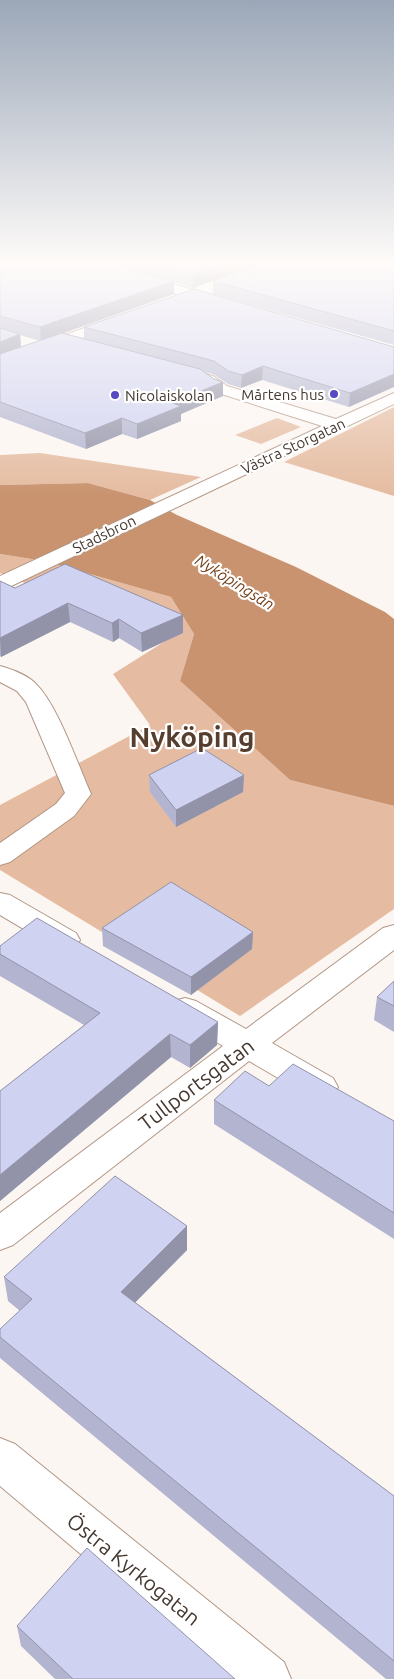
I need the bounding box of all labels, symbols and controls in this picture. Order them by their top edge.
place label: Mårtens hus [241,386,324,403]
place label: Nicolaiskolan [125,387,213,404]
marker: Mårtens hus [328,388,340,400]
marker: Nicolaiskolan [109,389,121,401]
street label: Västra Storgatan [238,414,348,478]
street label: Stadsbron [69,511,139,557]
water label: Nyköpingsån [192,551,278,613]
district label: Nyköping [130,721,254,752]
street label: Tullportsgatan [134,1033,258,1135]
street label: Östra Kyrkogatan [63,1508,205,1630]

